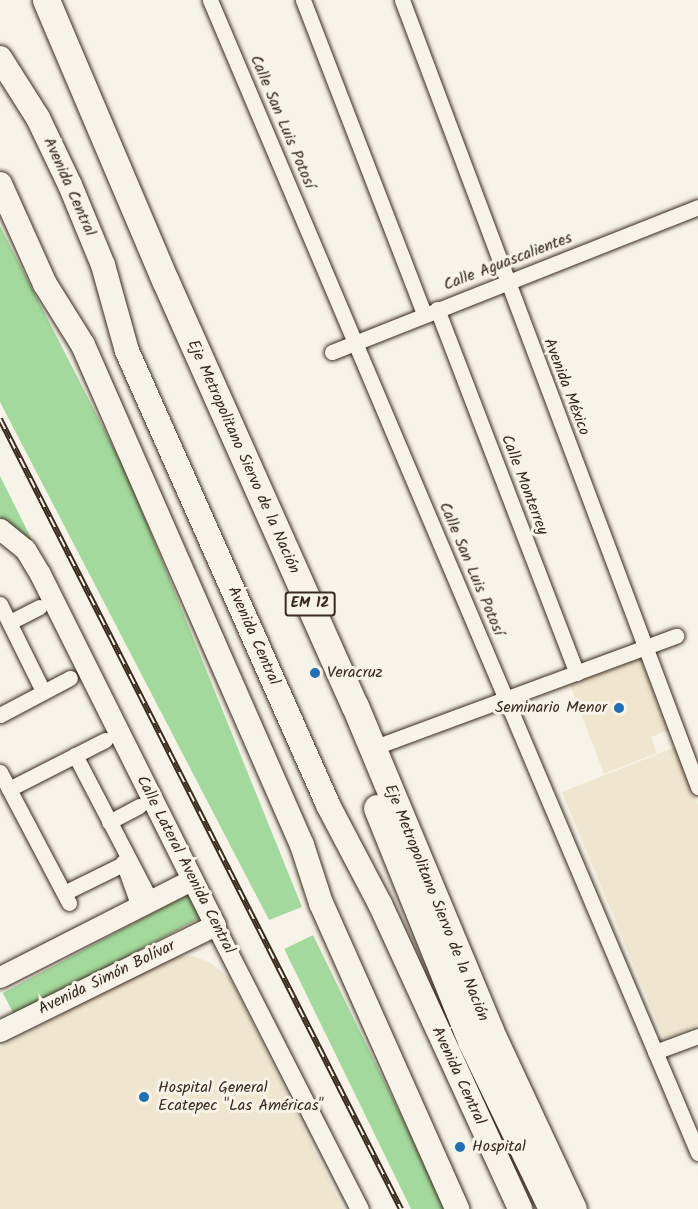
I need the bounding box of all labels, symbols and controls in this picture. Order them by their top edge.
street label: Calle San Luis Potosí [245,52,319,192]
street label: Avenida Central [39,135,99,239]
street label: Calle Aguascalientes [441,229,575,295]
street label: Avenida México [539,336,593,438]
street label: Eje Metropolitano Siervo de la Nación [183,337,303,577]
street label: Calle Monterrey [496,432,552,538]
street label: Calle San Luis Potosí [434,499,508,639]
street label: Avenida Central [223,584,283,688]
road number: EM 12 [284,592,336,616]
place label: Veracruz [327,663,383,683]
marker: Veracruz [308,666,322,680]
place label: Seminario Menor [495,698,607,718]
marker: Seminario Menor [612,701,626,715]
street label: Calle Lateral Avenida Central [132,773,238,957]
street label: Eje Metropolitano Siervo de la Nación [380,782,492,1024]
street label: Avenida Simón Bolívar [35,937,179,1019]
street label: Avenida Central [427,1024,489,1128]
place label: Hospital General Ecatepec "Las Américas" [158,1078,324,1116]
marker: Hospital General Ecatepec "Las Américas" [135,1088,153,1106]
place label: Hospital [472,1137,526,1157]
marker: Hospital [453,1140,467,1154]

